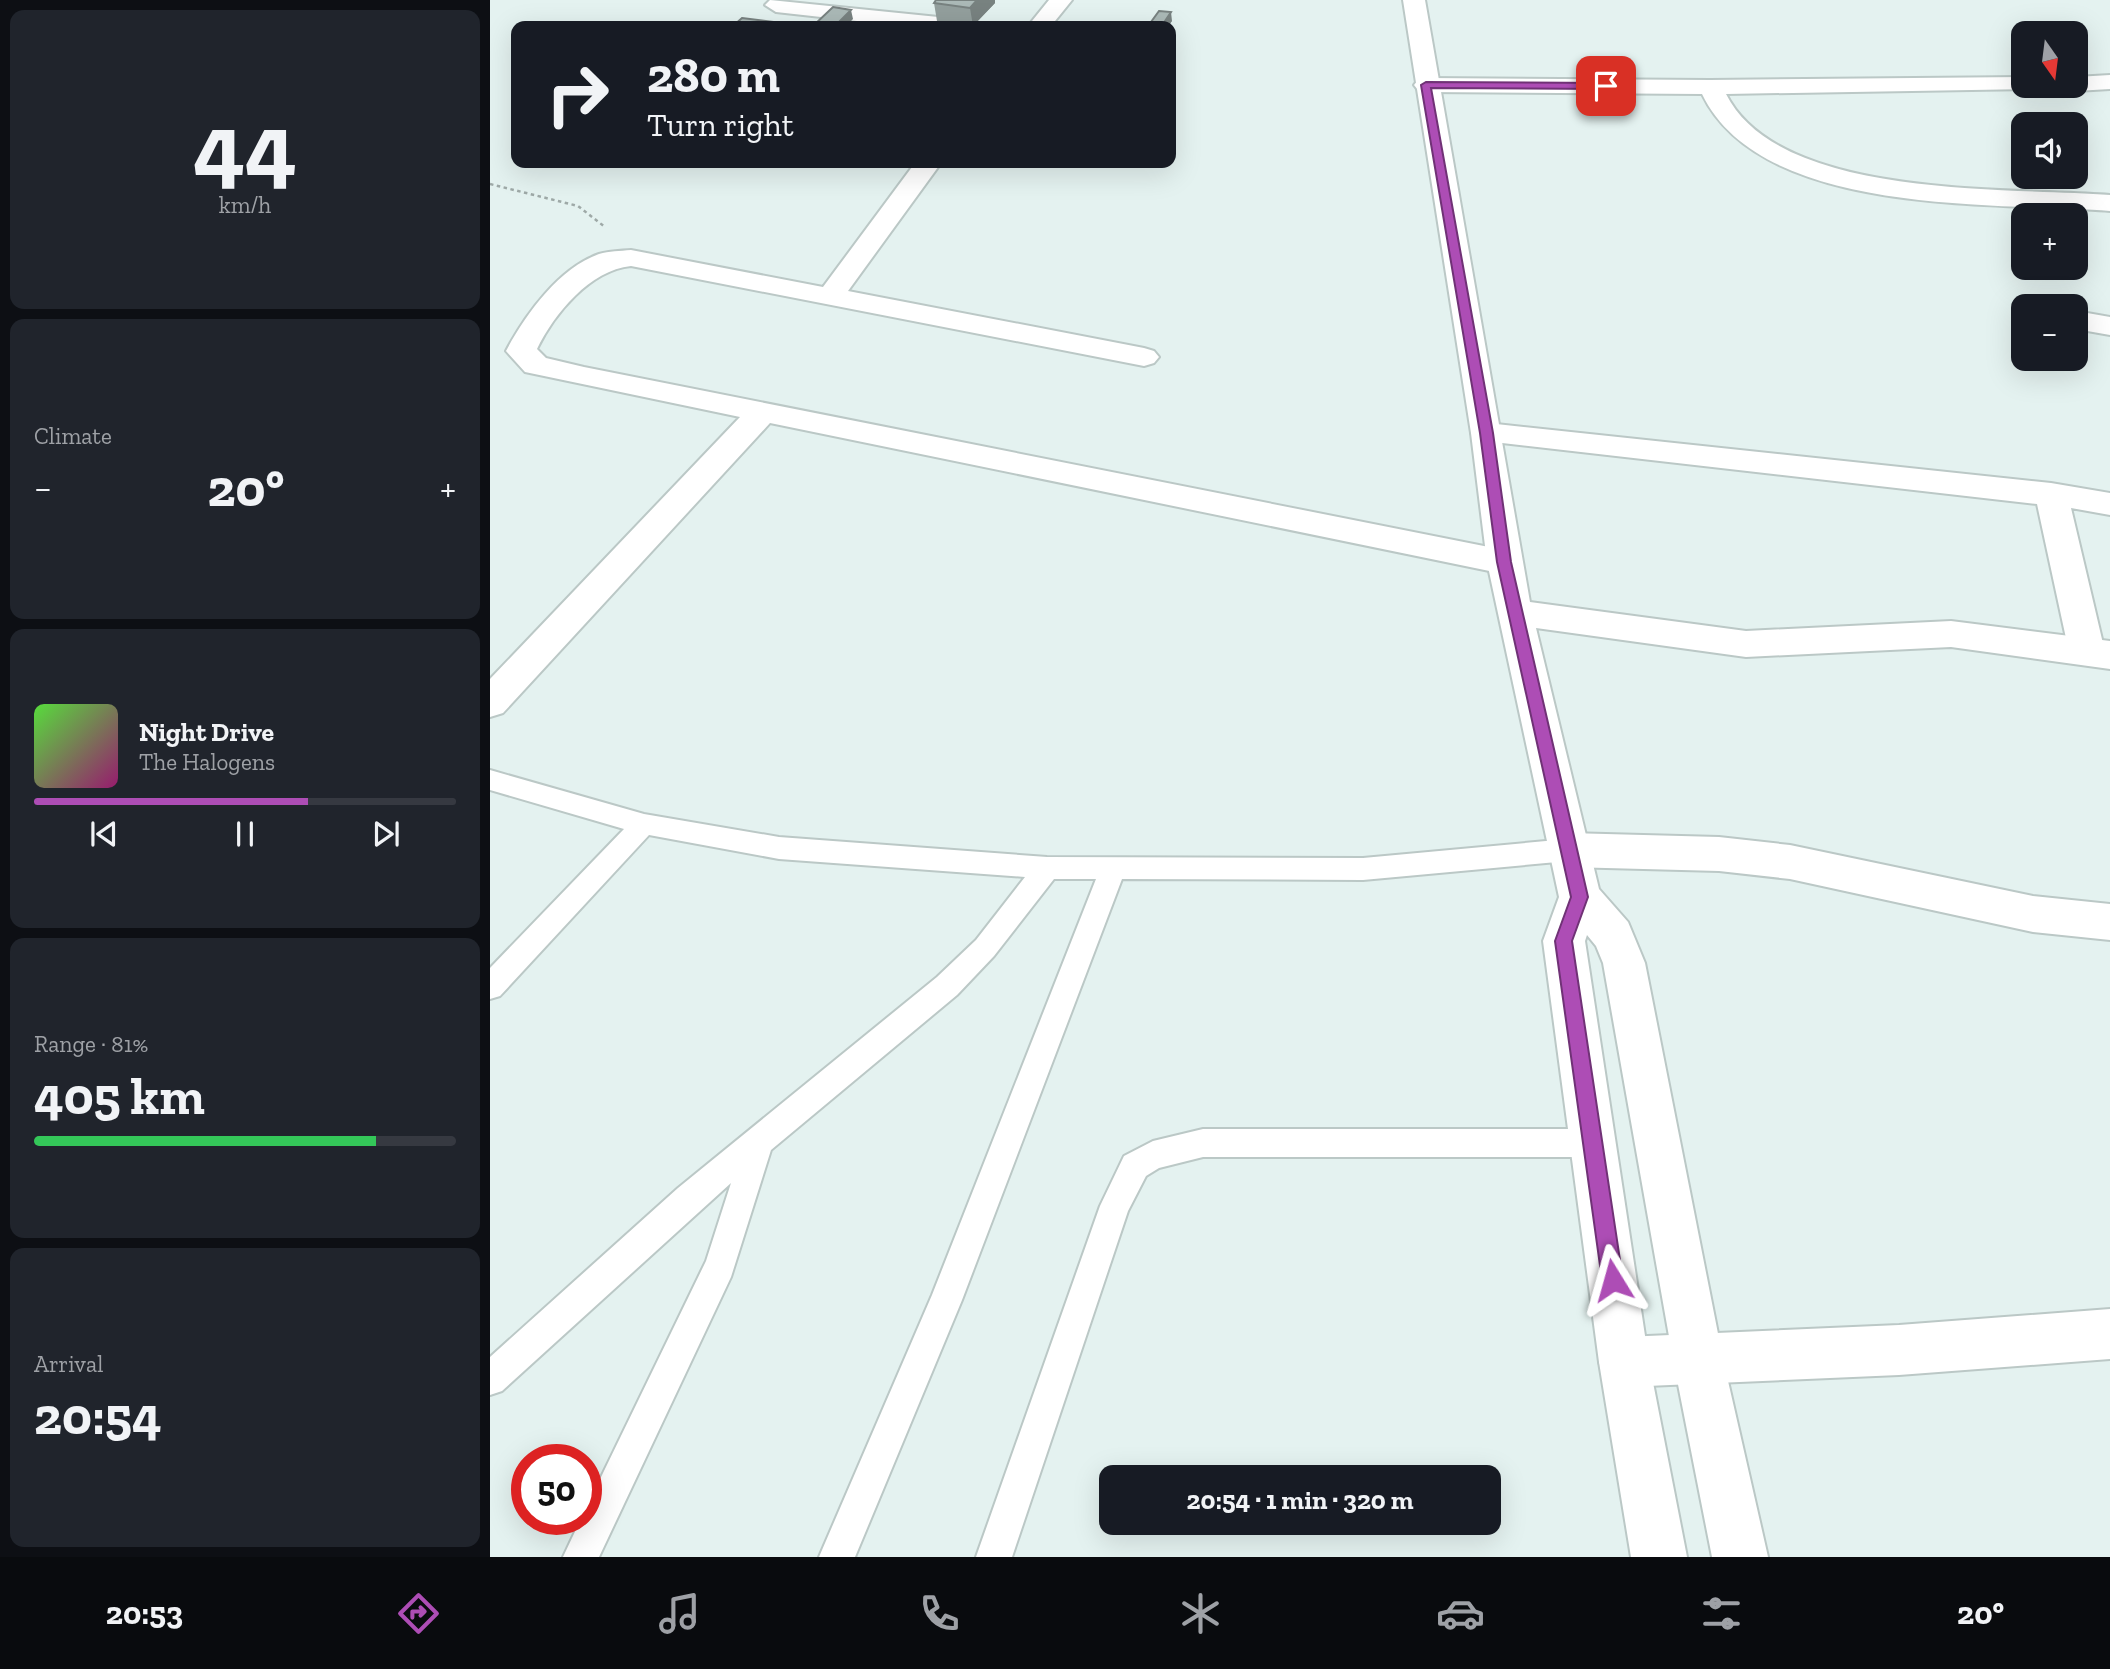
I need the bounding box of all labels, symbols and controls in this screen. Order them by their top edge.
north arrow [2011,21,2088,98]
map controls [2011,21,2088,371]
text: 280 m [647,46,780,105]
icon: right [532,49,623,140]
pin [1576,56,1636,116]
icon: arrive [1587,67,1625,105]
text: 44 [193,91,297,200]
text: Turn right [647,106,794,144]
button: sound [2011,112,2088,189]
text: km/h [219,191,271,219]
button: + [2011,203,2088,280]
button: − [2011,294,2088,371]
text: Climate [34,422,112,450]
text: 20° [208,457,284,519]
text: − [34,465,52,511]
text: + [440,465,456,511]
text: Night Drive [139,716,274,748]
text: The Halogens [139,748,275,776]
icon: previous [85,815,123,853]
icon: pause [226,815,264,853]
icon: next [367,815,405,853]
text: Range · 81% [34,1030,148,1058]
text: 405 km [34,1065,205,1127]
position arrow [1576,1243,1650,1317]
text: Arrival [34,1350,103,1378]
text: 20:54 [34,1385,162,1447]
speed limit sign: 50 [511,1444,602,1535]
text: 20:54 · 1 min · 320 m [1187,1484,1413,1516]
icon: directions [394,1589,443,1638]
icon: music [655,1589,704,1638]
icon: phone [915,1589,964,1638]
icon: climate [1176,1589,1225,1638]
icon: car [1436,1589,1485,1638]
icon: filters [1697,1589,1746,1638]
text: 20:53 [106,1594,183,1632]
text: 20° [1957,1594,2004,1632]

